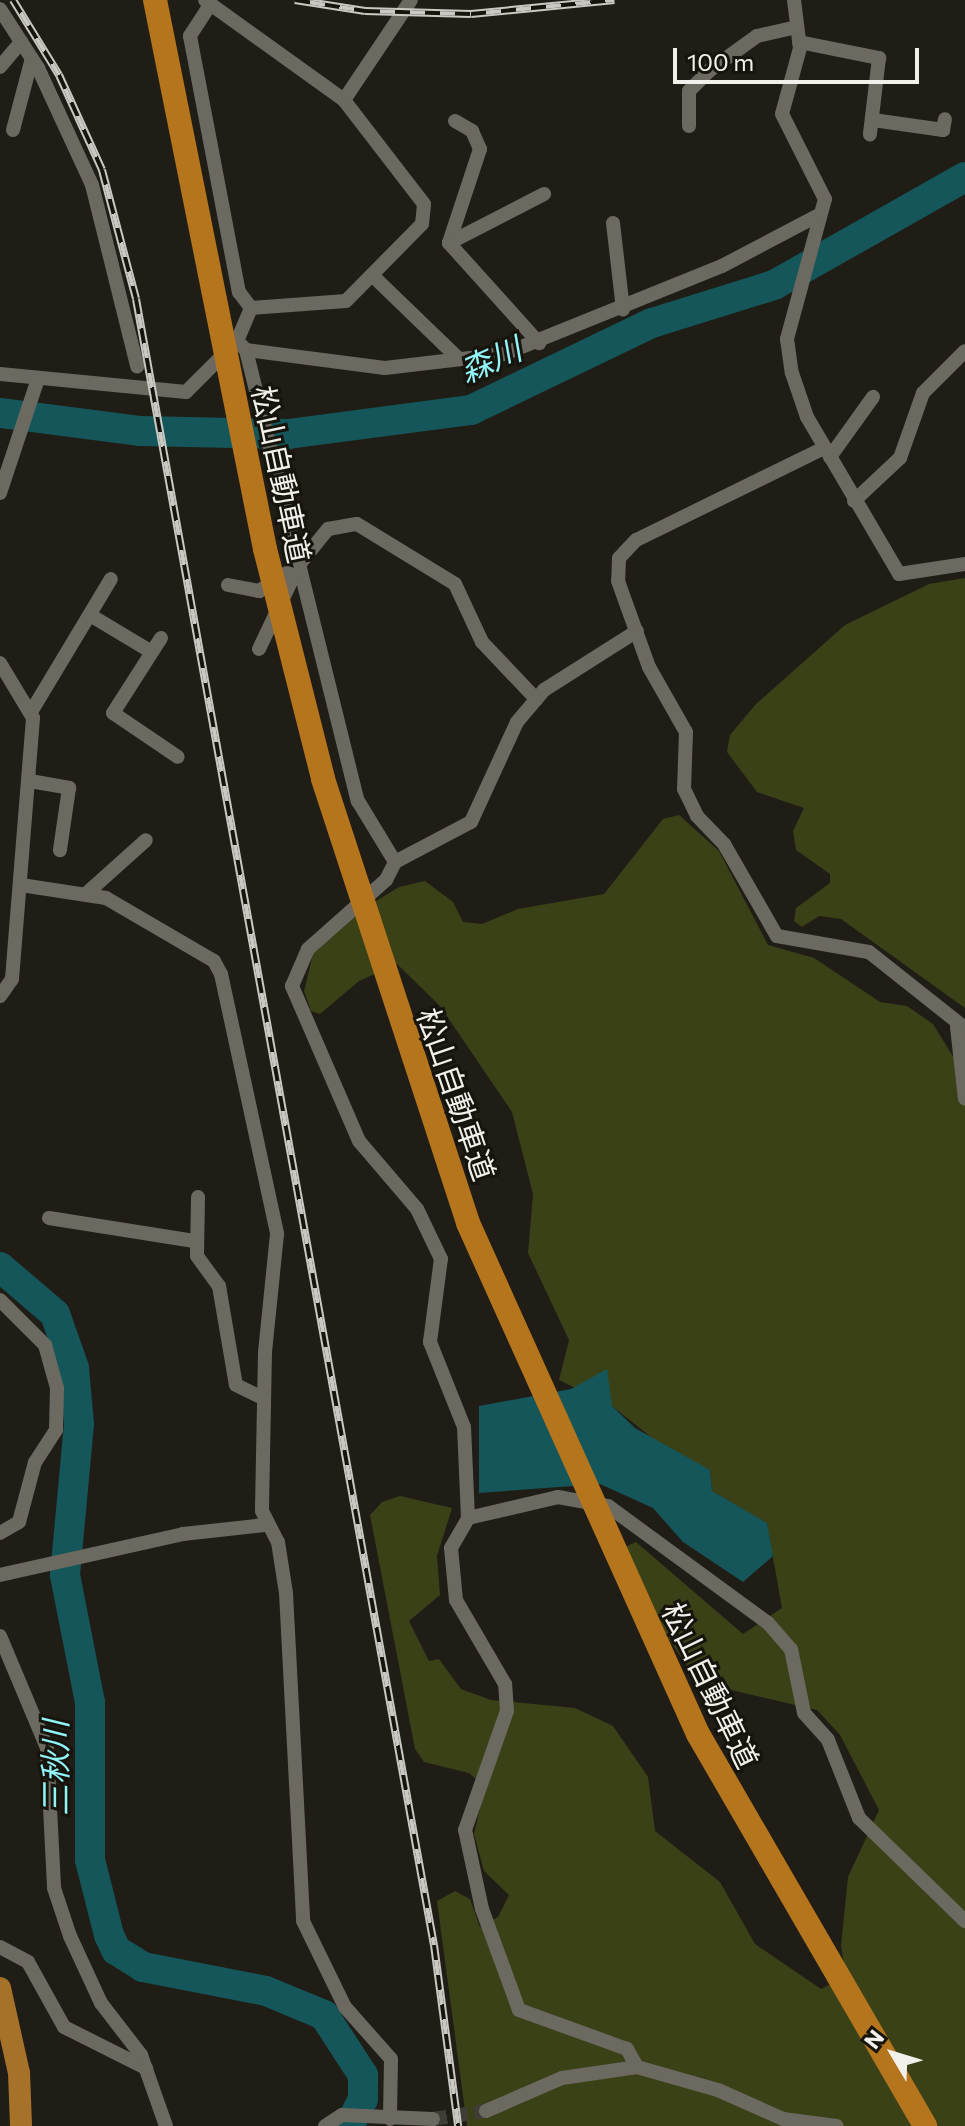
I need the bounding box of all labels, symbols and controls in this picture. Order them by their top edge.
scale bar [677,32,923,82]
text: 100 m [687,47,754,76]
water label: 森川 [453,328,527,390]
street label: 松山自動車道 [246,382,318,566]
street label: 松山自動車道 [411,1003,503,1185]
street label: 松山自動車道 [655,1596,767,1774]
water label: 三秋川 [35,1720,73,1816]
north arrow [853,2014,933,2094]
text: N [858,2024,889,2054]

